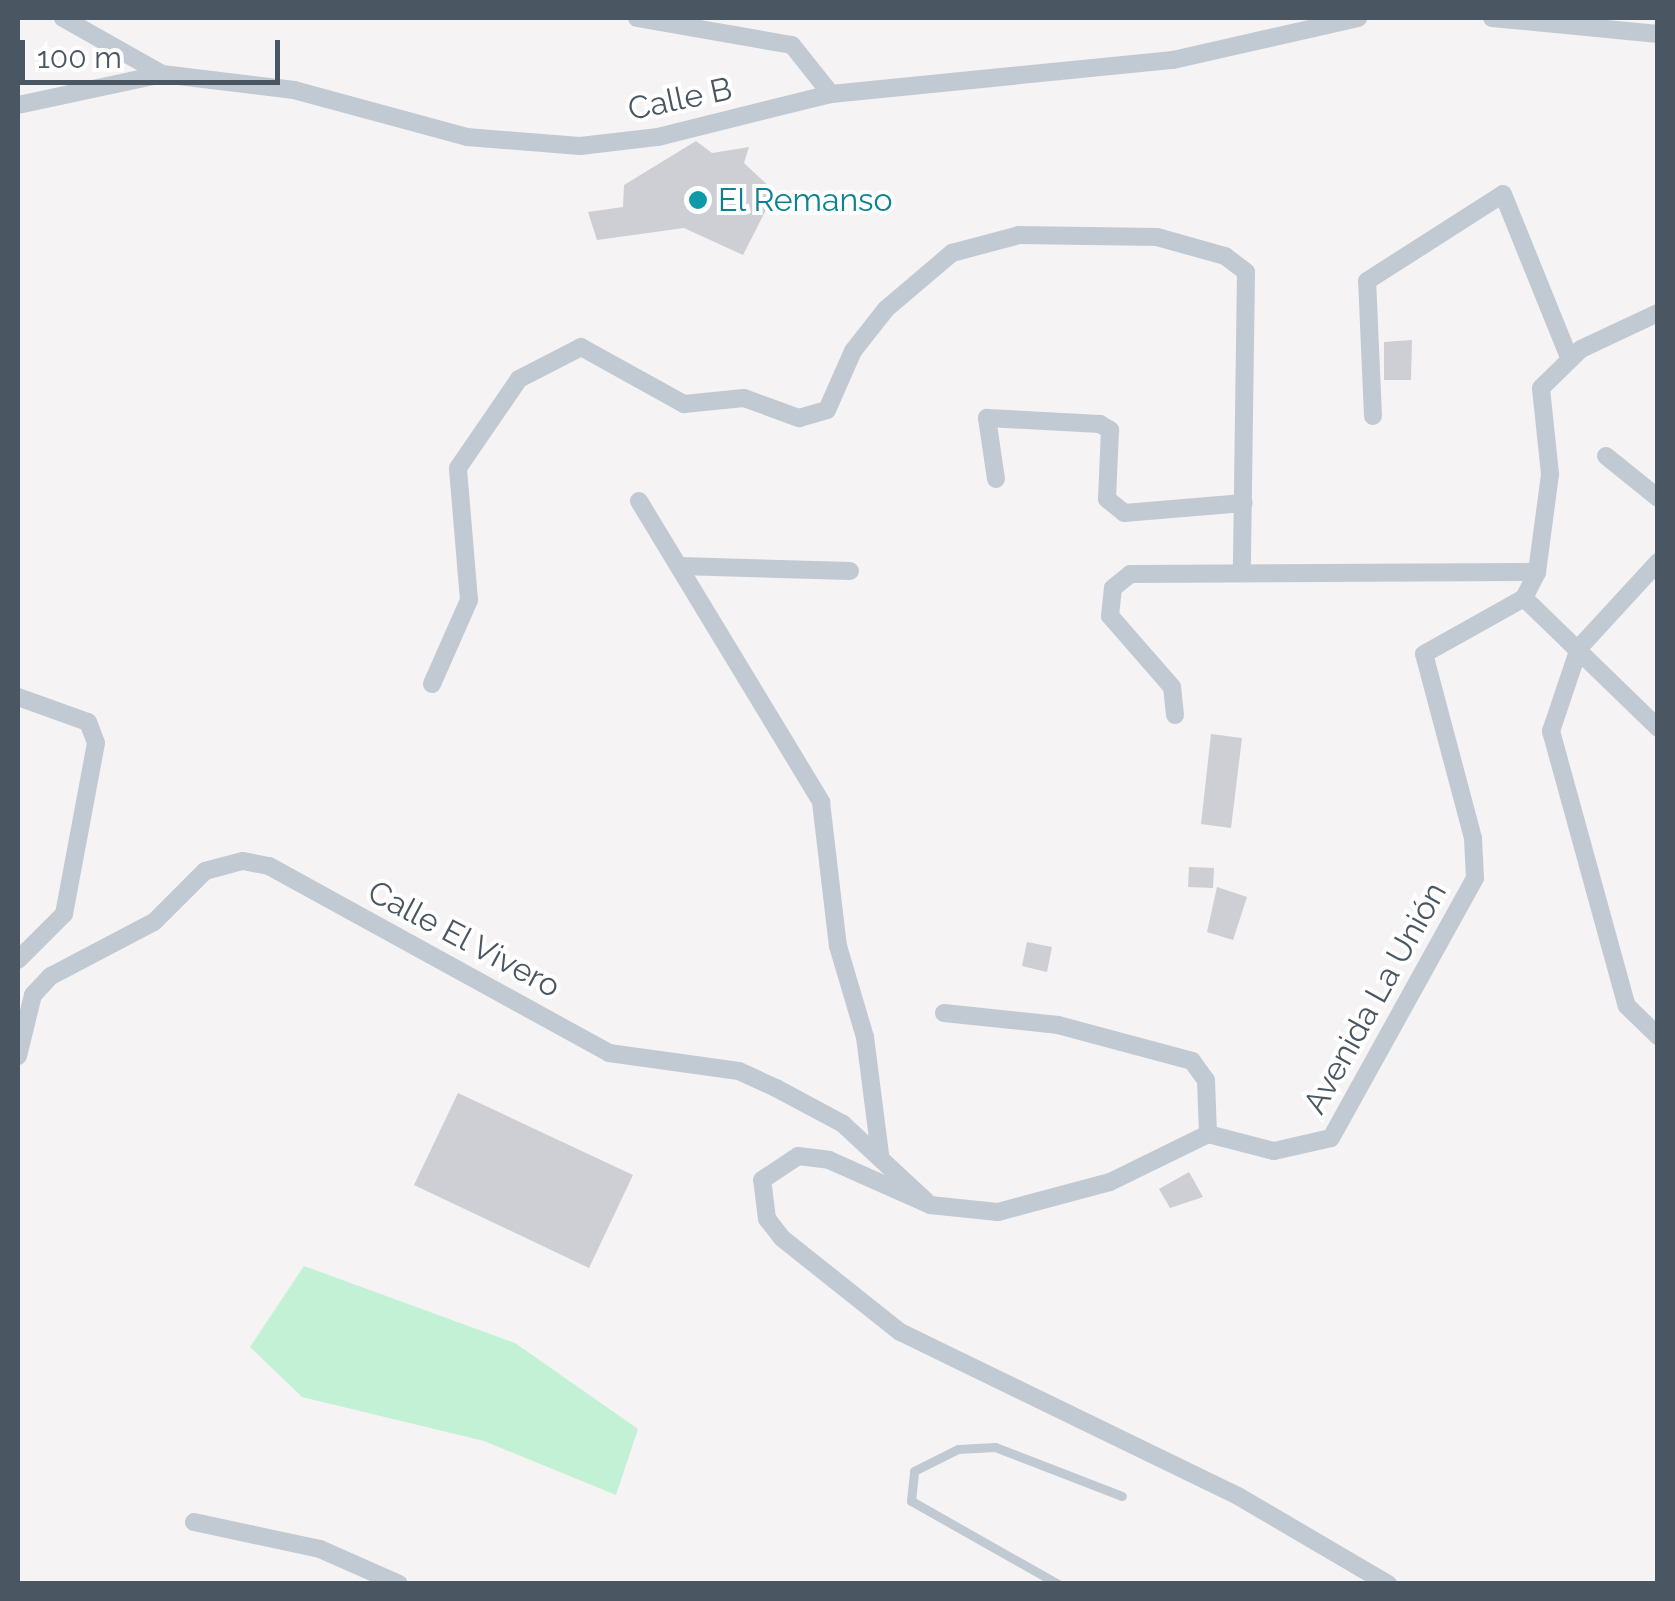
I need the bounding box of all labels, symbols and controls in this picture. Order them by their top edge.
scale bar [25,20,285,82]
text: 100 m [37,40,122,75]
street label: Calle B [625,69,735,129]
place label: El Remanso [718,181,894,219]
marker: El Remanso [687,189,709,211]
street label: Calle El Vivero [361,872,567,1006]
street label: Avenida La Unión [1296,876,1454,1120]

